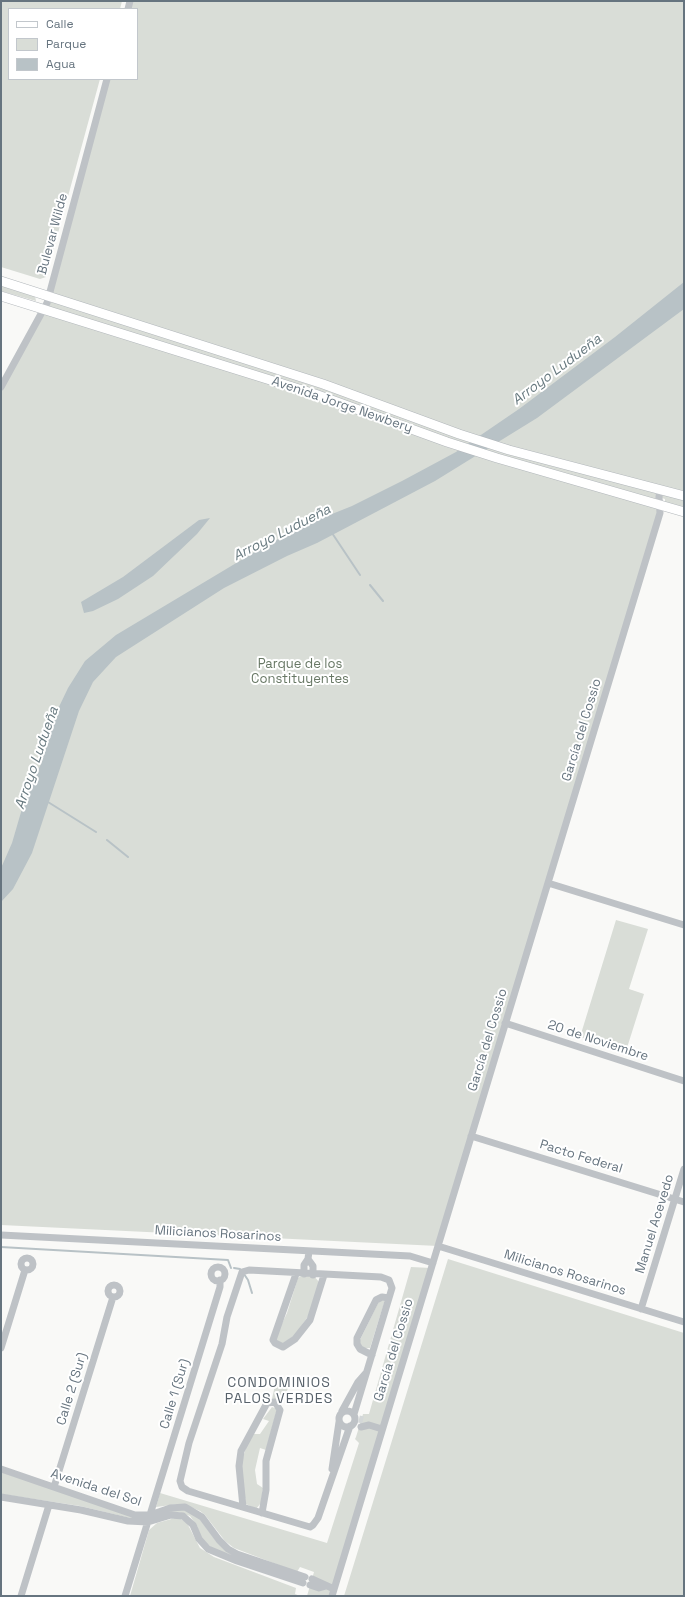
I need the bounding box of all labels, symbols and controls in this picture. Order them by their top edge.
legend [8,8,138,80]
text: Calle [46,16,74,32]
text: Parque [46,36,86,52]
text: Agua [46,56,76,72]
street label: Bulevar Wilde [35,192,71,276]
water label: Arroyo Ludueña [509,331,605,409]
street label: Avenida Jorge Newbery [270,374,414,436]
water label: Arroyo Ludueña [230,501,334,565]
park label: Parque de los Constituyentes [251,656,349,687]
street label: García del Cossio [559,677,605,783]
water label: Arroyo Ludueña [12,705,62,811]
street label: García del Cossio [465,987,511,1093]
street label: 20 de Noviembre [546,1017,650,1065]
street label: Pacto Federal [538,1137,624,1177]
street label: Manuel Acevedo [632,1172,678,1276]
street label: Milicianos Rosarinos [154,1223,282,1245]
street label: Milicianos Rosarinos [502,1247,628,1299]
street label: García del Cossio [371,1297,417,1403]
street label: Calle 2 (Sur) [54,1351,90,1427]
street label: Calle 1 (Sur) [157,1357,193,1431]
district label: CONDOMINIOS PALOS VERDES [225,1375,333,1408]
street label: Avenida del Sol [49,1466,143,1510]

